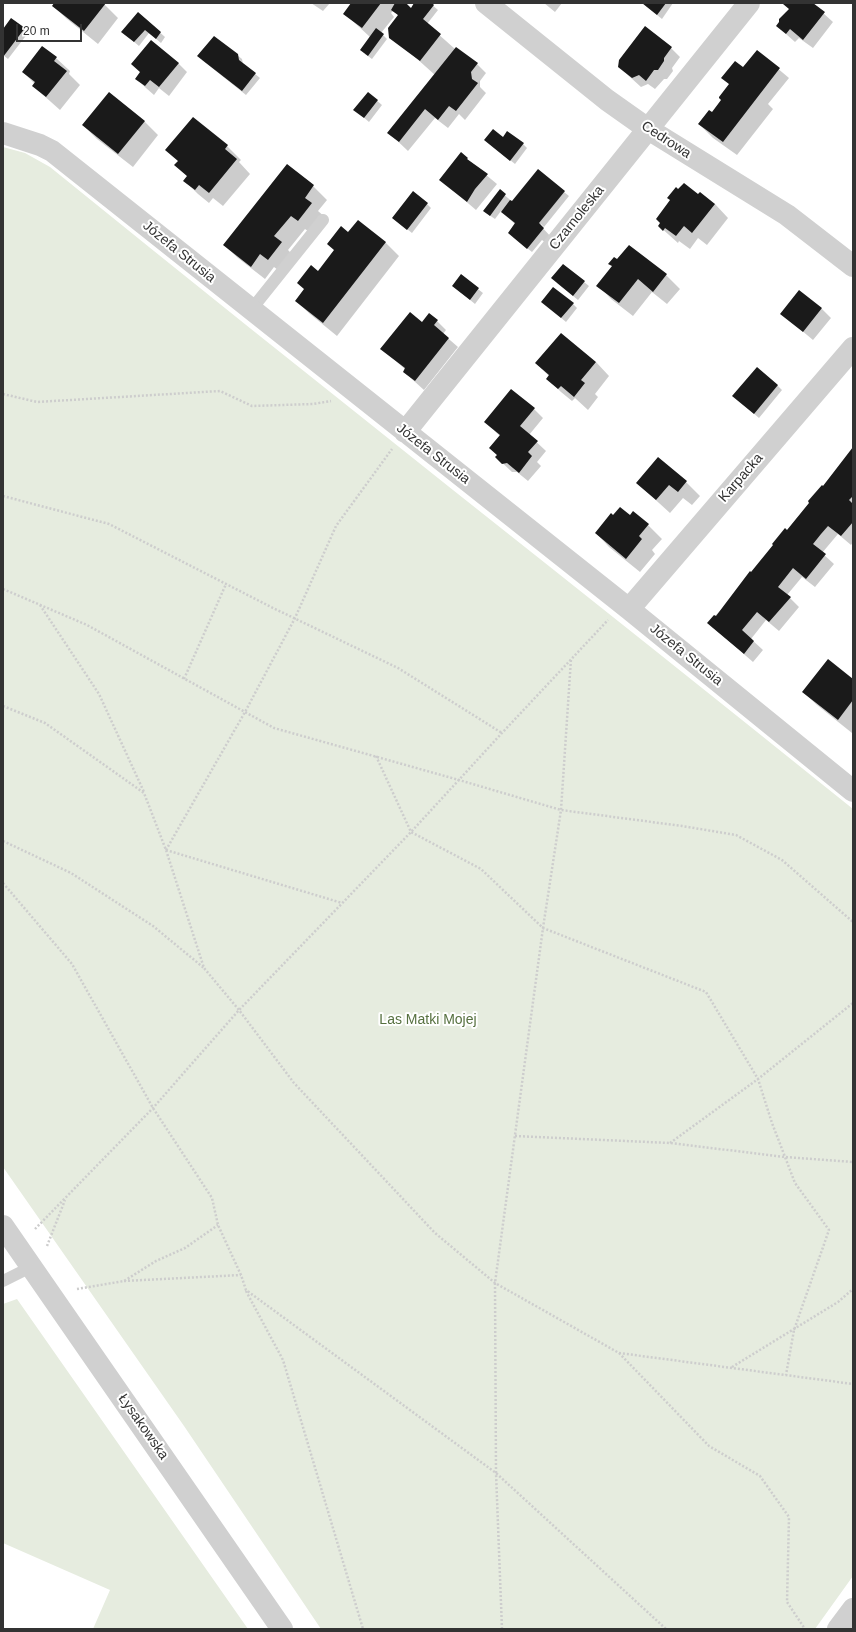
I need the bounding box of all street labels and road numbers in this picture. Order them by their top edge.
street label: Cedrowa [638,118,694,162]
street label: Czarnoleska [546,182,608,254]
street label: Józefa Strusia [139,218,219,286]
street label: Józefa Strusia [393,420,473,488]
street label: Karpacka [715,450,767,506]
street label: Józefa Strusia [646,621,726,689]
street label: Łysakowska [114,1391,172,1463]

